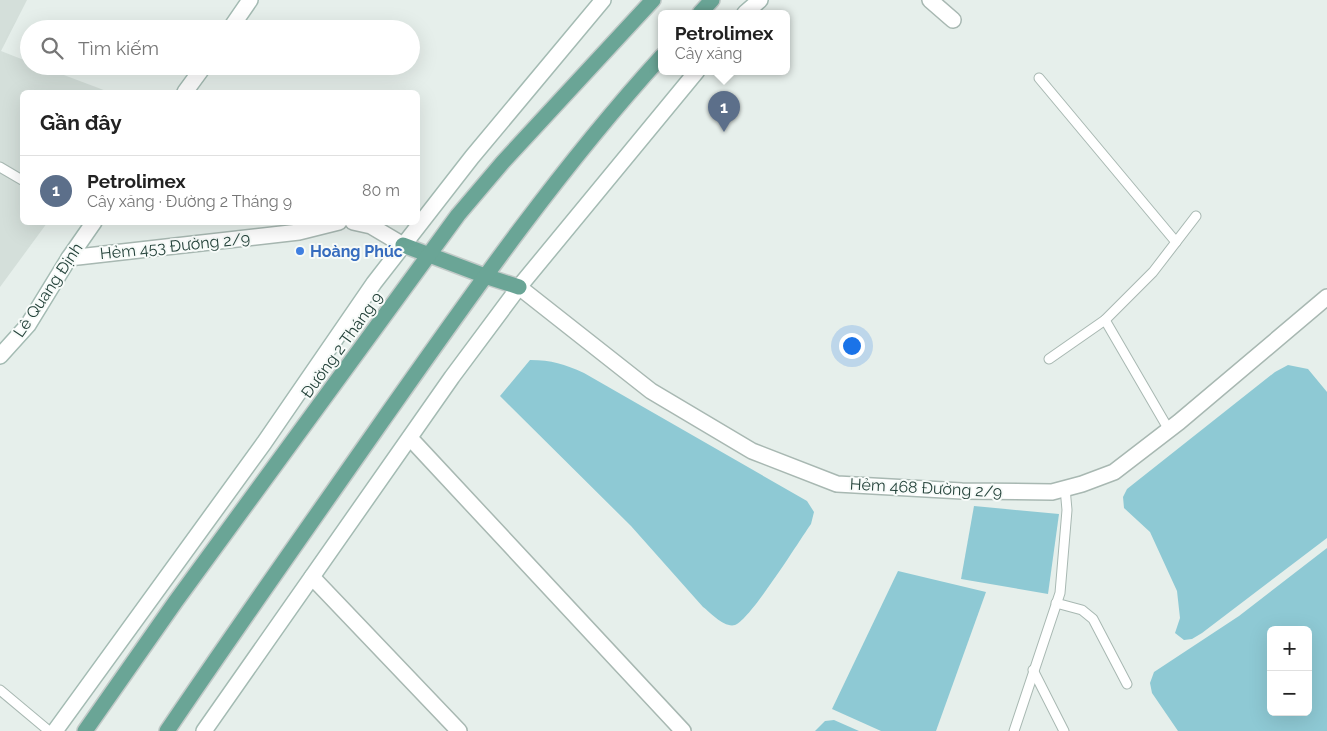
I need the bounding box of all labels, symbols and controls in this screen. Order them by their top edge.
popup [658,10,790,75]
search box [20,20,420,75]
text: Petrolimex [675,22,773,44]
icon: search [38,34,66,62]
text: Tìm kiếm [78,37,159,59]
text: Cây xăng [675,44,742,63]
pin: 1 [708,91,740,132]
text: Gần đây [40,110,122,135]
text: Petrolimex [87,170,186,192]
text: 1 [52,181,60,200]
text: 80 m [362,181,400,200]
text: Cây xăng · Đường 2 Tháng 9 [87,192,292,211]
street label: Hẻm 453 Đường 2/9 [99,229,251,263]
street label: Lê Quang Định [9,239,87,341]
place label: Hoàng Phúc [310,242,403,261]
marker: Hoàng Phúc [294,245,306,257]
street label: Đường 2 Tháng 9 [297,288,387,402]
your location [839,333,865,359]
street label: Hẻm 468 Đường 2/9 [849,475,1003,501]
map controls [1267,626,1312,716]
button: + [1267,626,1312,671]
button: − [1267,671,1312,716]

